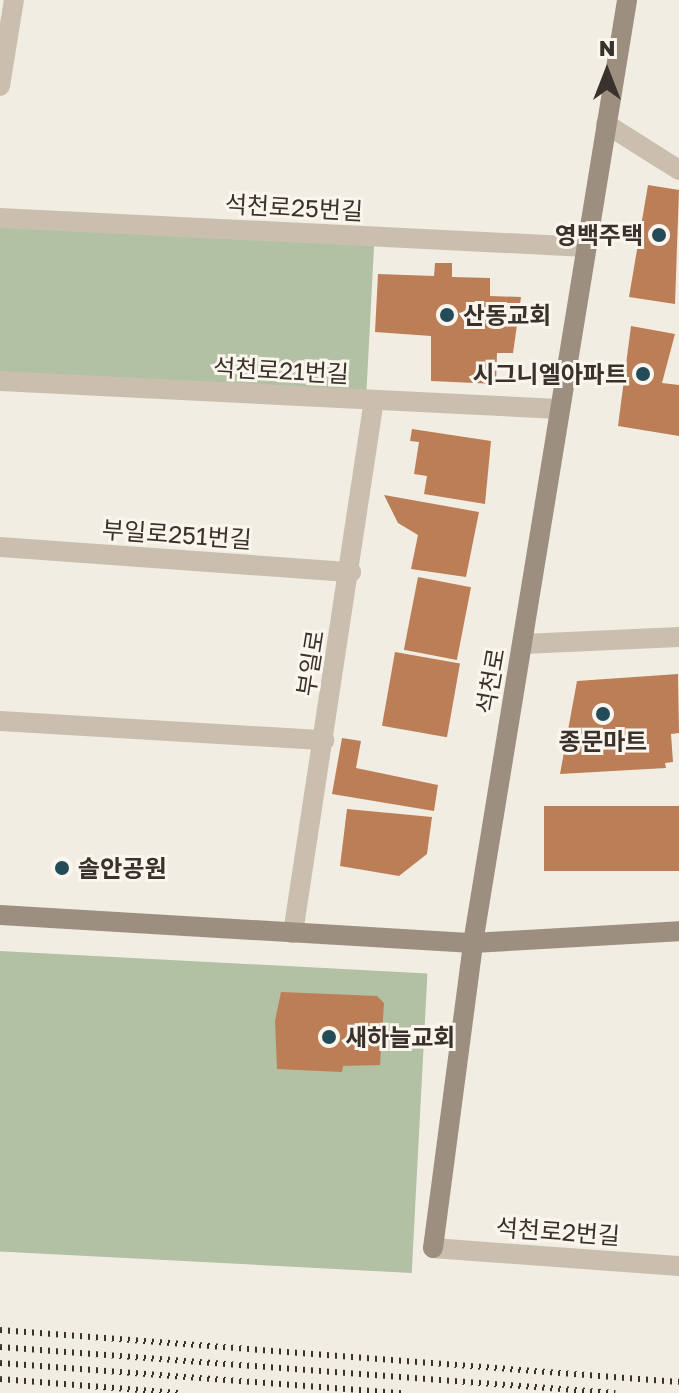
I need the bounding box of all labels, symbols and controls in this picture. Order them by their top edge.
north arrow [567,32,647,112]
text: N [599,34,615,61]
street label: 석천로25번길 [224,189,364,225]
place label: 영백주택 [555,221,643,249]
marker: 영백주택 [650,226,668,244]
place label: 산동교회 [463,301,551,329]
marker: 산동교회 [438,306,456,324]
street label: 석천로21번길 [212,352,350,388]
place label: 시그니엘아파트 [472,360,627,388]
marker: 시그니엘아파트 [634,365,652,383]
street label: 부일로251번길 [101,514,253,554]
street label: 부일로 [291,628,329,698]
street label: 석천로 [470,646,510,716]
marker: 종문마트 [594,705,612,723]
place label: 종문마트 [559,727,647,755]
place label: 솔안공원 [78,854,166,882]
marker: 솔안공원 [53,859,71,877]
place label: 새하늘교회 [345,1023,455,1051]
marker: 새하늘교회 [320,1028,338,1046]
street label: 석천로2번길 [495,1212,621,1250]

